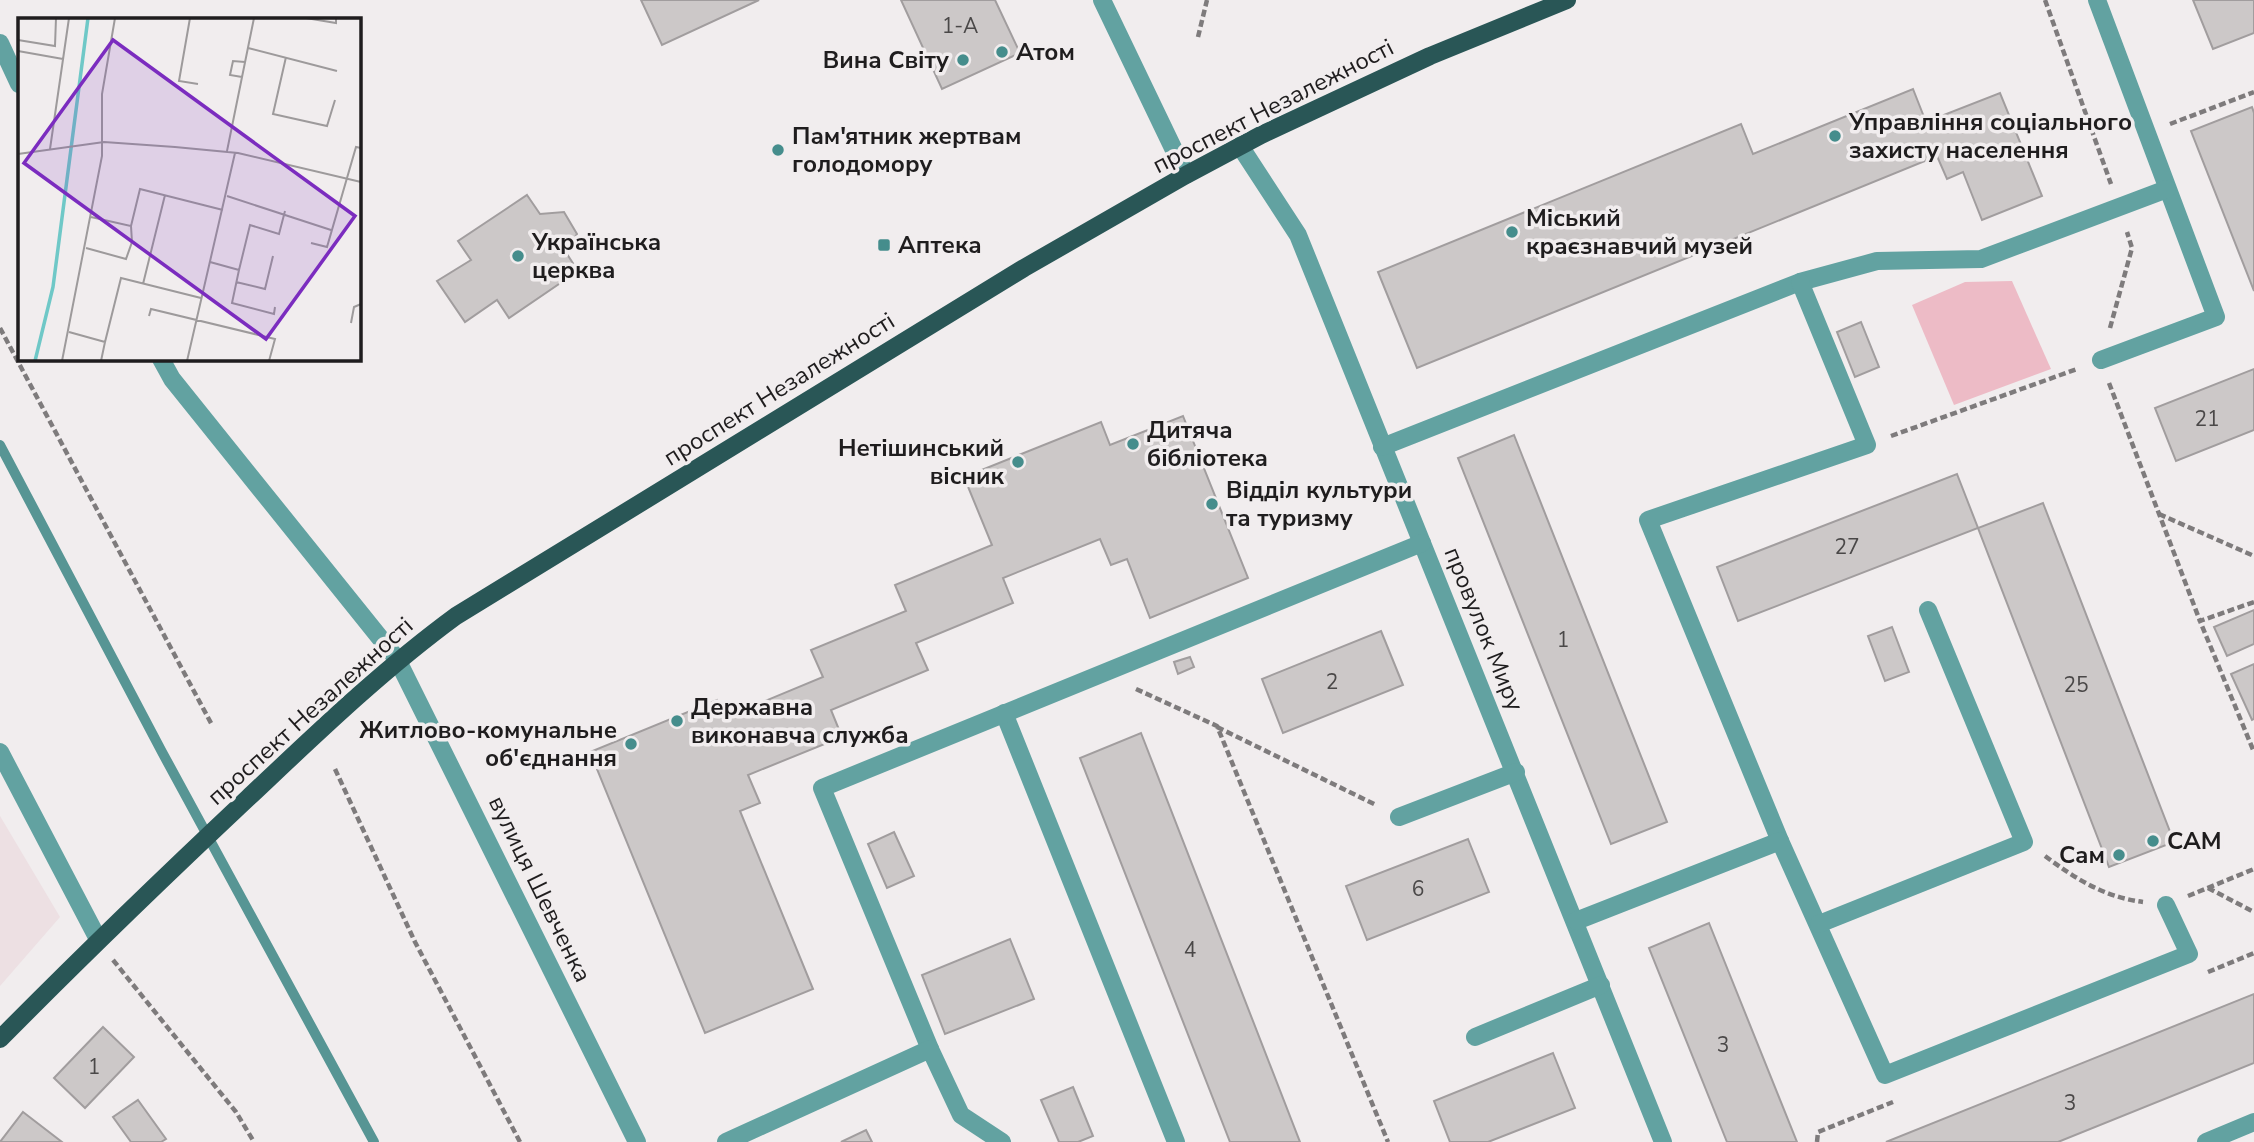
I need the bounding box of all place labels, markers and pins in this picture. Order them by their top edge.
place label: Атом [1016,36,1075,68]
place label: Вина Світу [823,44,949,76]
marker: Атом [994,44,1010,60]
marker: Вина Світу [955,52,971,68]
place label: Управління соціального захисту населення [1848,106,2132,166]
place label: Пам'ятник жертвам голодомору [792,120,1022,180]
marker: Управління соціального захисту населення [1827,128,1843,144]
marker: Пам'ятник жертвам голодомору [770,142,786,158]
place label: Міський краєзнавчий музей [1526,202,1753,262]
marker: Міський краєзнавчий музей [1504,224,1520,240]
place label: Українська церква [531,226,661,286]
place label: Аптека [898,229,982,261]
marker: Аптека [876,237,892,253]
marker: Українська церква [510,248,526,264]
place label: Дитяча бібліотека [1147,414,1268,474]
place label: Нетішинський вісник [838,432,1005,492]
marker: Дитяча бібліотека [1125,436,1141,452]
marker: Нетішинський вісник [1010,454,1026,470]
place label: Відділ культури та туризму [1226,474,1412,534]
marker: Відділ культури та туризму [1204,496,1220,512]
place label: Державна виконавча служба [691,691,909,751]
marker: Державна виконавча служба [669,713,685,729]
place label: Житлово-комунальне об'єднання [359,714,617,774]
marker: Житлово-комунальне об'єднання [623,736,639,752]
place label: САМ [2167,825,2222,857]
marker: САМ [2145,833,2161,849]
place label: Сам [2059,839,2105,871]
marker: Сам [2111,847,2127,863]

